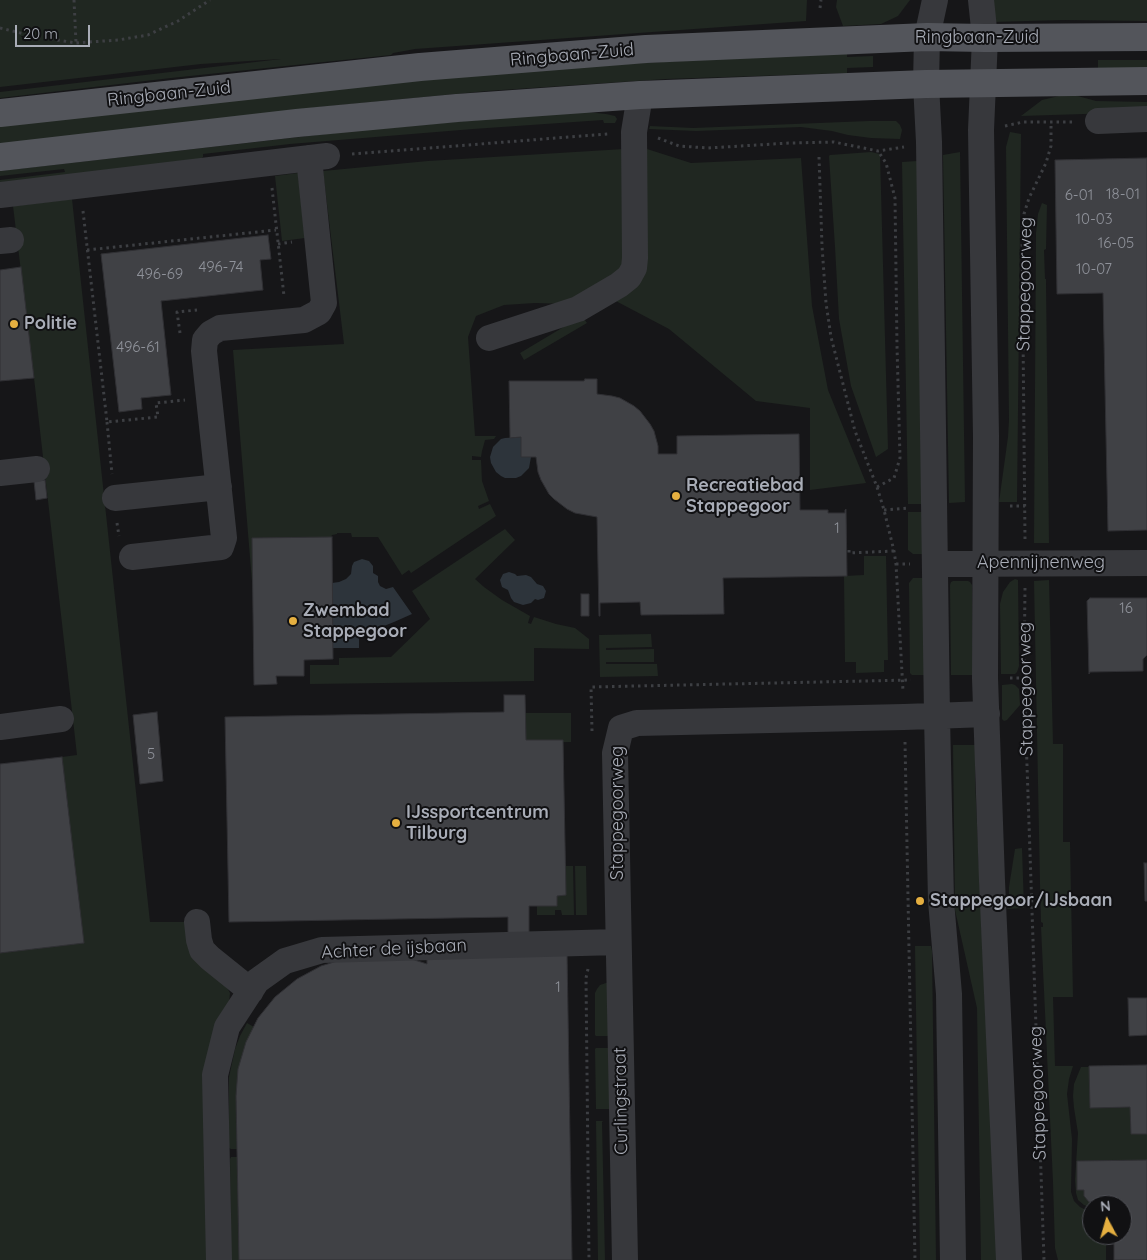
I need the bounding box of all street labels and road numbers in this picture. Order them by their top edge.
street label: Ringbaan-Zuid [915,27,1039,49]
street label: Ringbaan-Zuid [509,39,635,71]
street label: Ringbaan-Zuid [106,77,232,111]
street label: Stappegoorweg [1013,217,1037,351]
street label: Apennijnenweg [977,552,1105,574]
street label: Stappegoorweg [1014,622,1038,756]
street label: Stappegoorweg [607,746,629,880]
street label: Achter de ijsbaan [321,934,467,964]
street label: Stappegoorweg [1025,1026,1051,1160]
street label: Curlingstraat [609,1047,633,1155]

